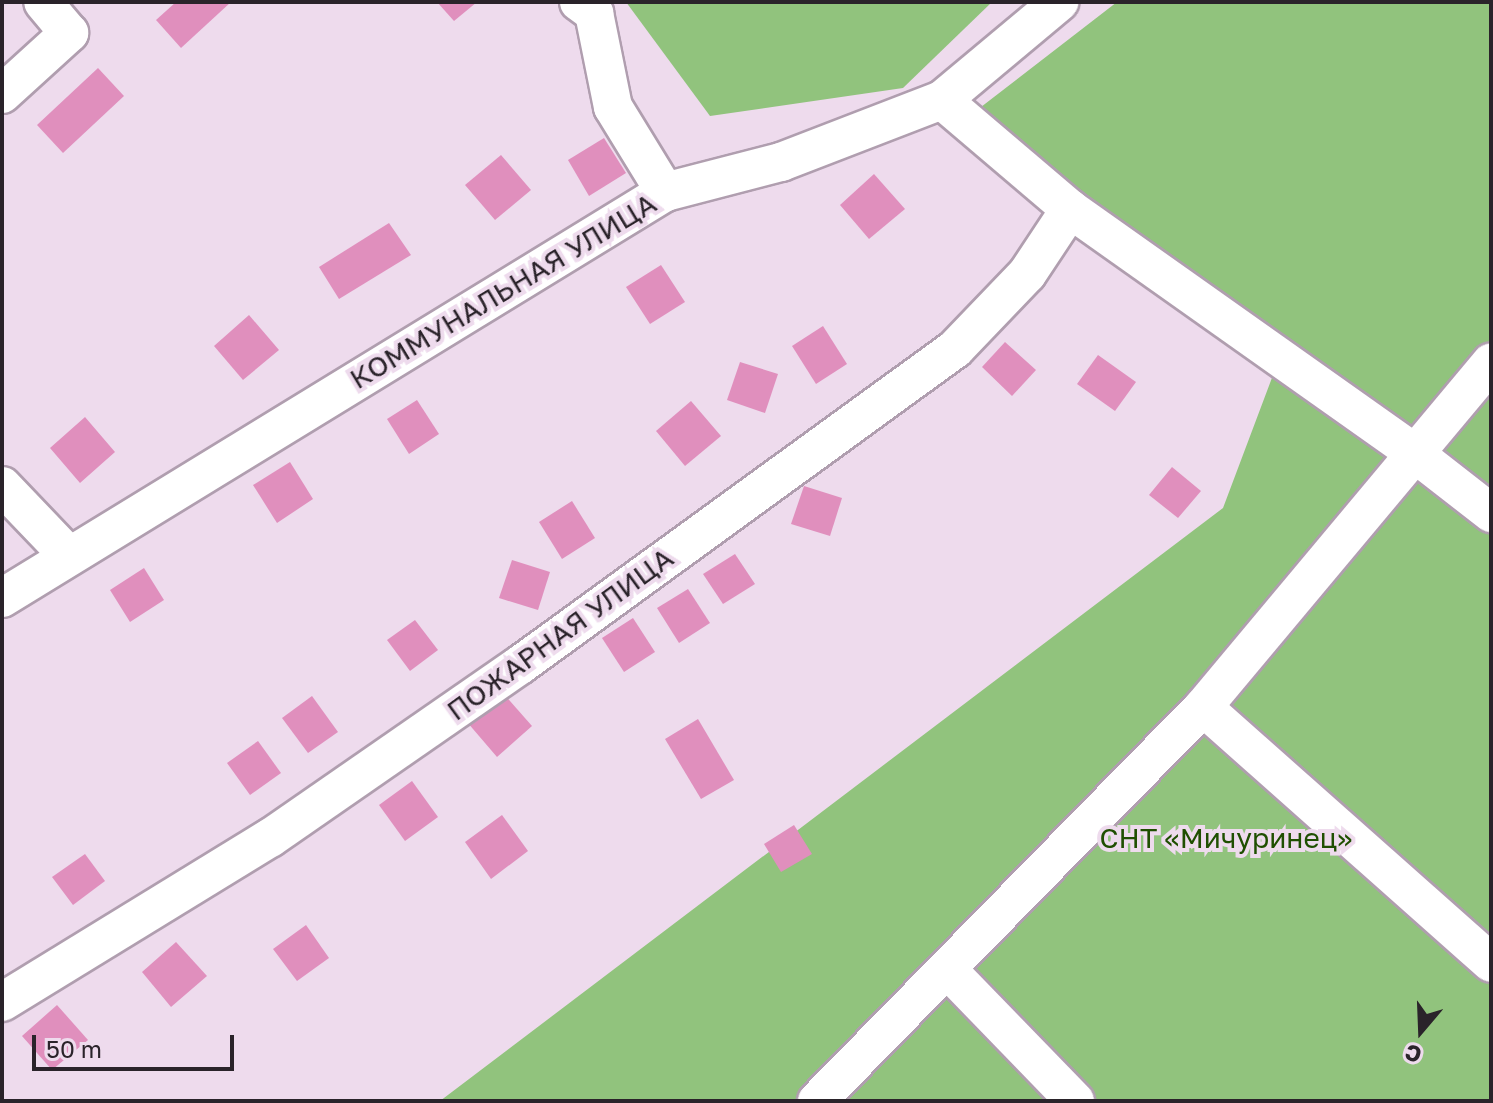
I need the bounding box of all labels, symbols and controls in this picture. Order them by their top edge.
street label: КОММУНАЛЬНАЯ УЛИЦА [344,186,662,396]
street label: ПОЖАРНАЯ УЛИЦА [440,541,680,727]
park label: СНТ «Мичуринец» [1100,821,1352,855]
north arrow [1381,991,1461,1071]
scale bar [36,1019,238,1069]
text: 50 m [46,1034,102,1063]
text: С [1401,1039,1425,1069]

